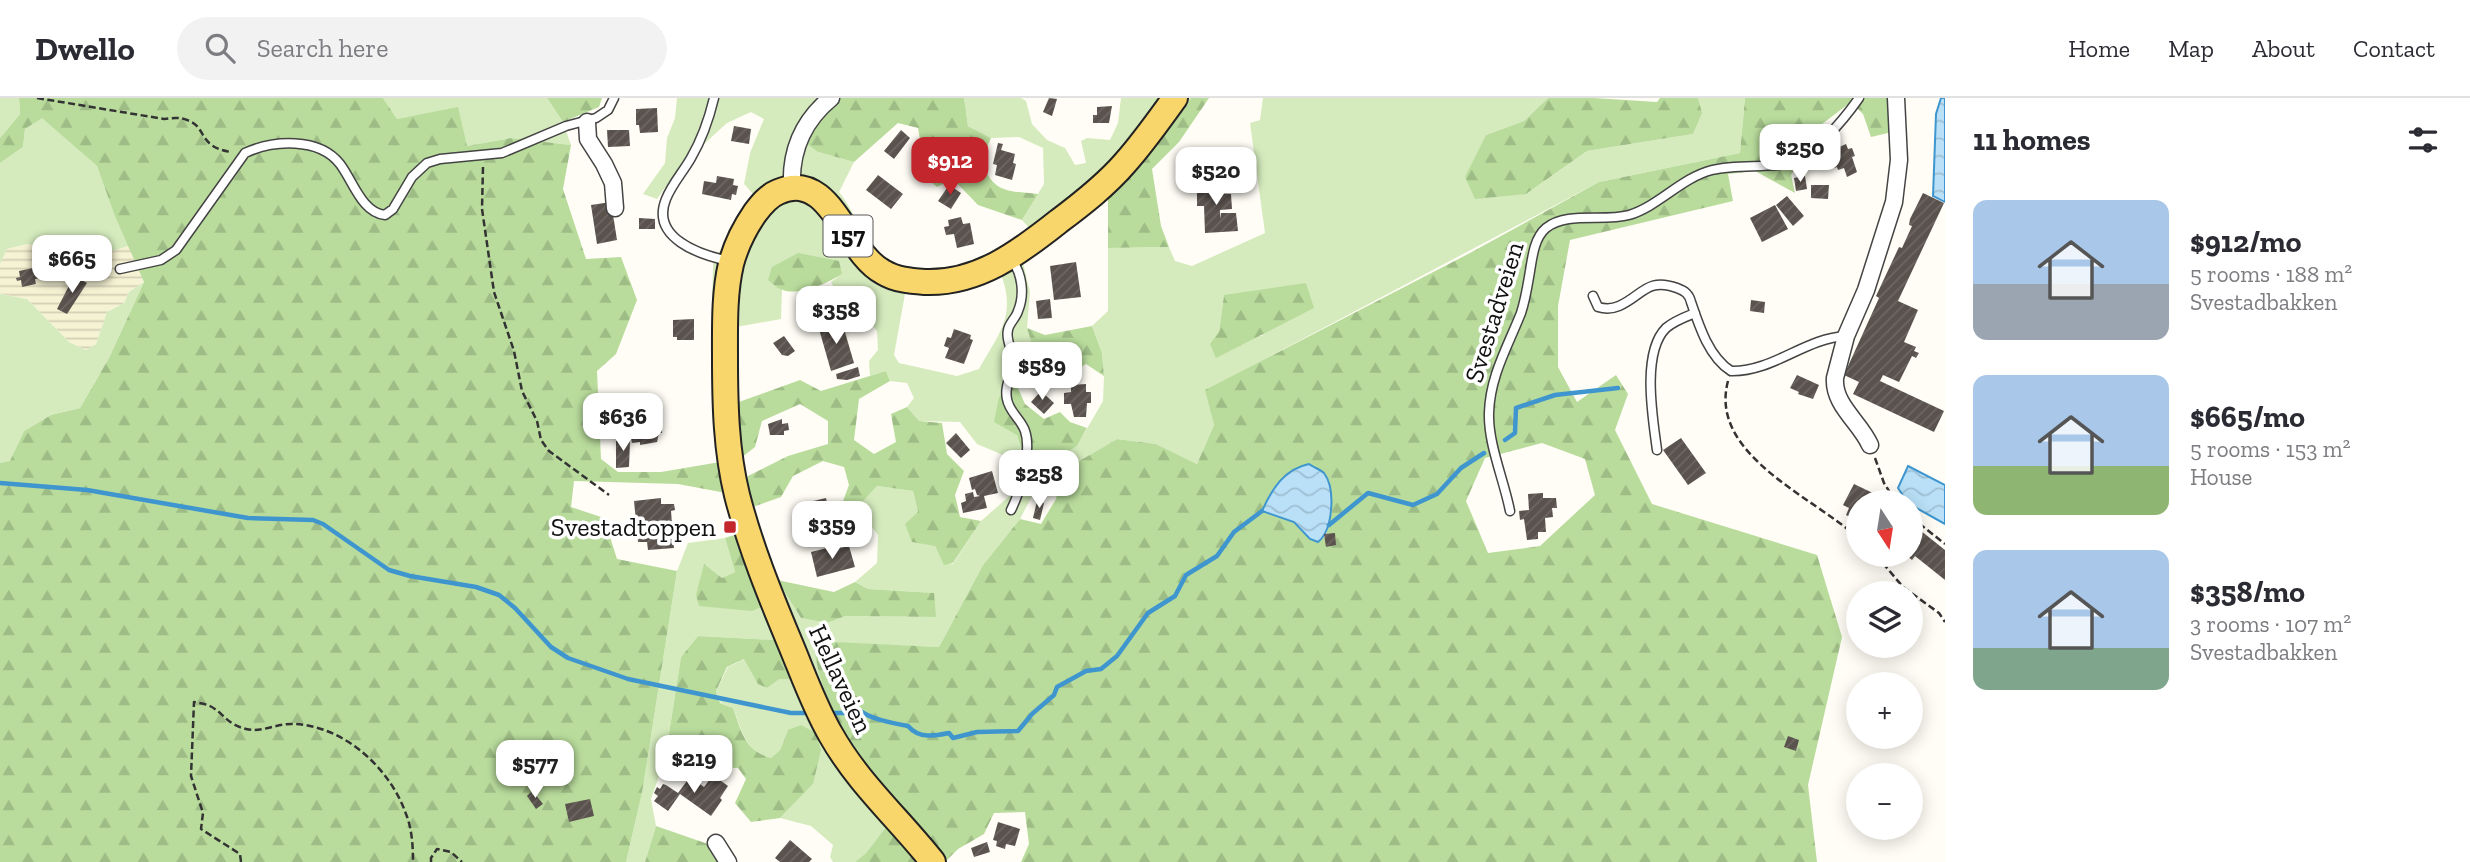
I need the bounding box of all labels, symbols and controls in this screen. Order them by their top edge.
search box [177,17,667,80]
text: Dwello [35,29,135,68]
icon: search [201,29,239,67]
text: Search here [257,32,388,64]
text: Home [2068,34,2130,63]
text: Map [2168,34,2214,63]
text: About [2252,34,2315,63]
text: Contact [2353,34,2435,63]
icon: filters [2404,121,2442,159]
text: 11 homes [1973,122,2091,158]
pin: $250 [1759,125,1841,184]
text: $250 [1776,133,1824,161]
pin: $912 [909,138,991,197]
text: $912 [927,146,973,174]
pin: $520 [1175,148,1257,207]
text: $520 [1192,156,1240,184]
road number: 157 [824,216,872,256]
text: $912/mo [2190,224,2301,260]
icon: home [2029,228,2113,312]
pin: $665 [31,236,113,295]
street label: Svestadveien [1457,238,1531,386]
text: $665 [48,244,96,272]
text: 5 rooms · 188 m² [2190,260,2352,288]
pin: $358 [795,286,877,346]
text: Svestadbakken [2190,288,2337,316]
text: $358 [812,295,860,323]
pin: $589 [1001,342,1083,402]
text: $589 [1018,351,1066,379]
pin: $636 [582,394,664,453]
text: $665/mo [2190,399,2305,435]
text: $636 [599,402,647,430]
icon: home [2029,403,2113,487]
text: 5 rooms · 153 m² [2190,435,2351,463]
pin: $258 [998,450,1080,510]
text: $258 [1015,459,1063,487]
text: House [2190,463,2252,491]
north arrow [1846,490,1923,567]
map controls [1846,490,1923,840]
pin: $359 [791,502,873,561]
text: $359 [808,510,856,538]
place label: Svestadtoppen [551,511,716,543]
marker: Svestadtoppen [722,519,738,535]
text: $358/mo [2190,574,2305,610]
icon: home [2029,578,2113,662]
button: layers [1846,581,1923,658]
text: 3 rooms · 107 m² [2190,610,2351,638]
street label: Hellaveien [802,619,880,739]
text: Svestadbakken [2190,638,2337,666]
button: + [1846,672,1923,749]
pin: $219 [653,736,735,795]
pin: $577 [494,740,576,800]
text: $219 [671,744,717,772]
text: $577 [512,749,558,777]
button: − [1846,763,1923,840]

